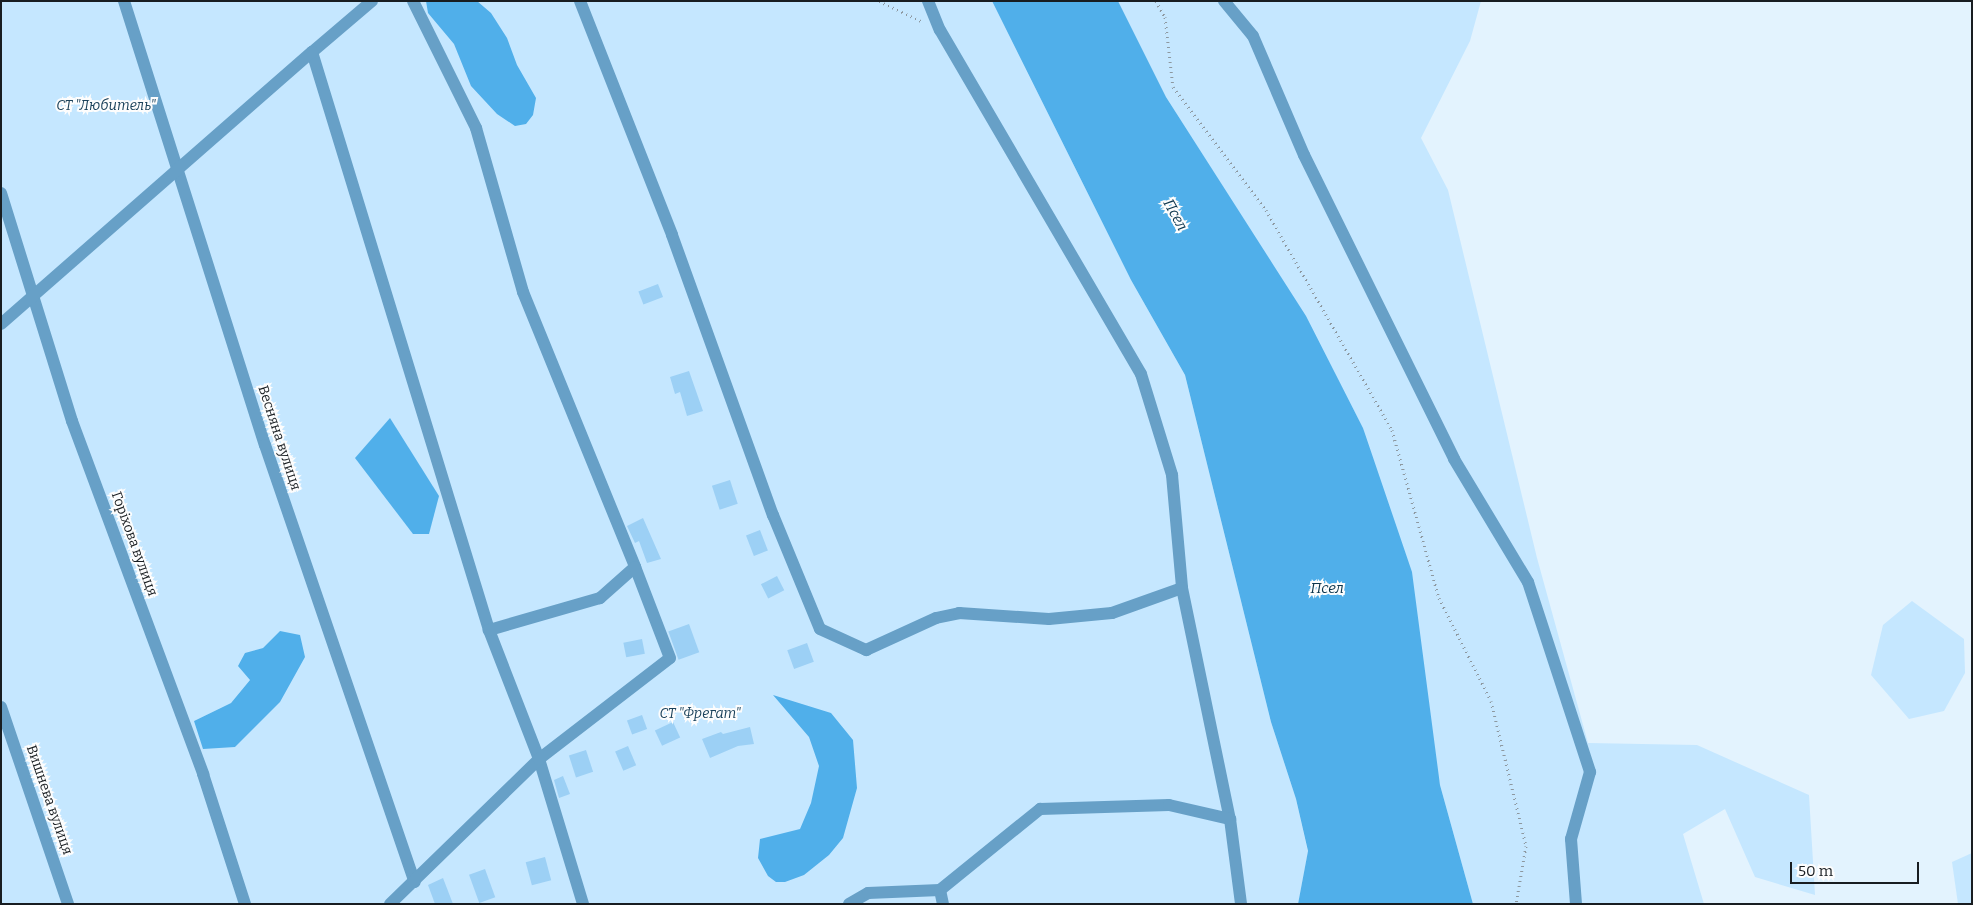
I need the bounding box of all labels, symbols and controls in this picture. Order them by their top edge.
park label: СТ "Любитель" [56,98,156,114]
water label: Псел [1159,196,1191,234]
street label: Весняна вулиця [254,383,304,493]
street label: Горіхова вулиця [107,490,161,598]
water label: Псел [1310,580,1344,598]
park label: СТ "Фрегат" [659,706,741,722]
street label: Вишнева вулиця [22,743,76,857]
scale bar [1793,852,1922,884]
text: 50 m [1798,862,1833,880]

